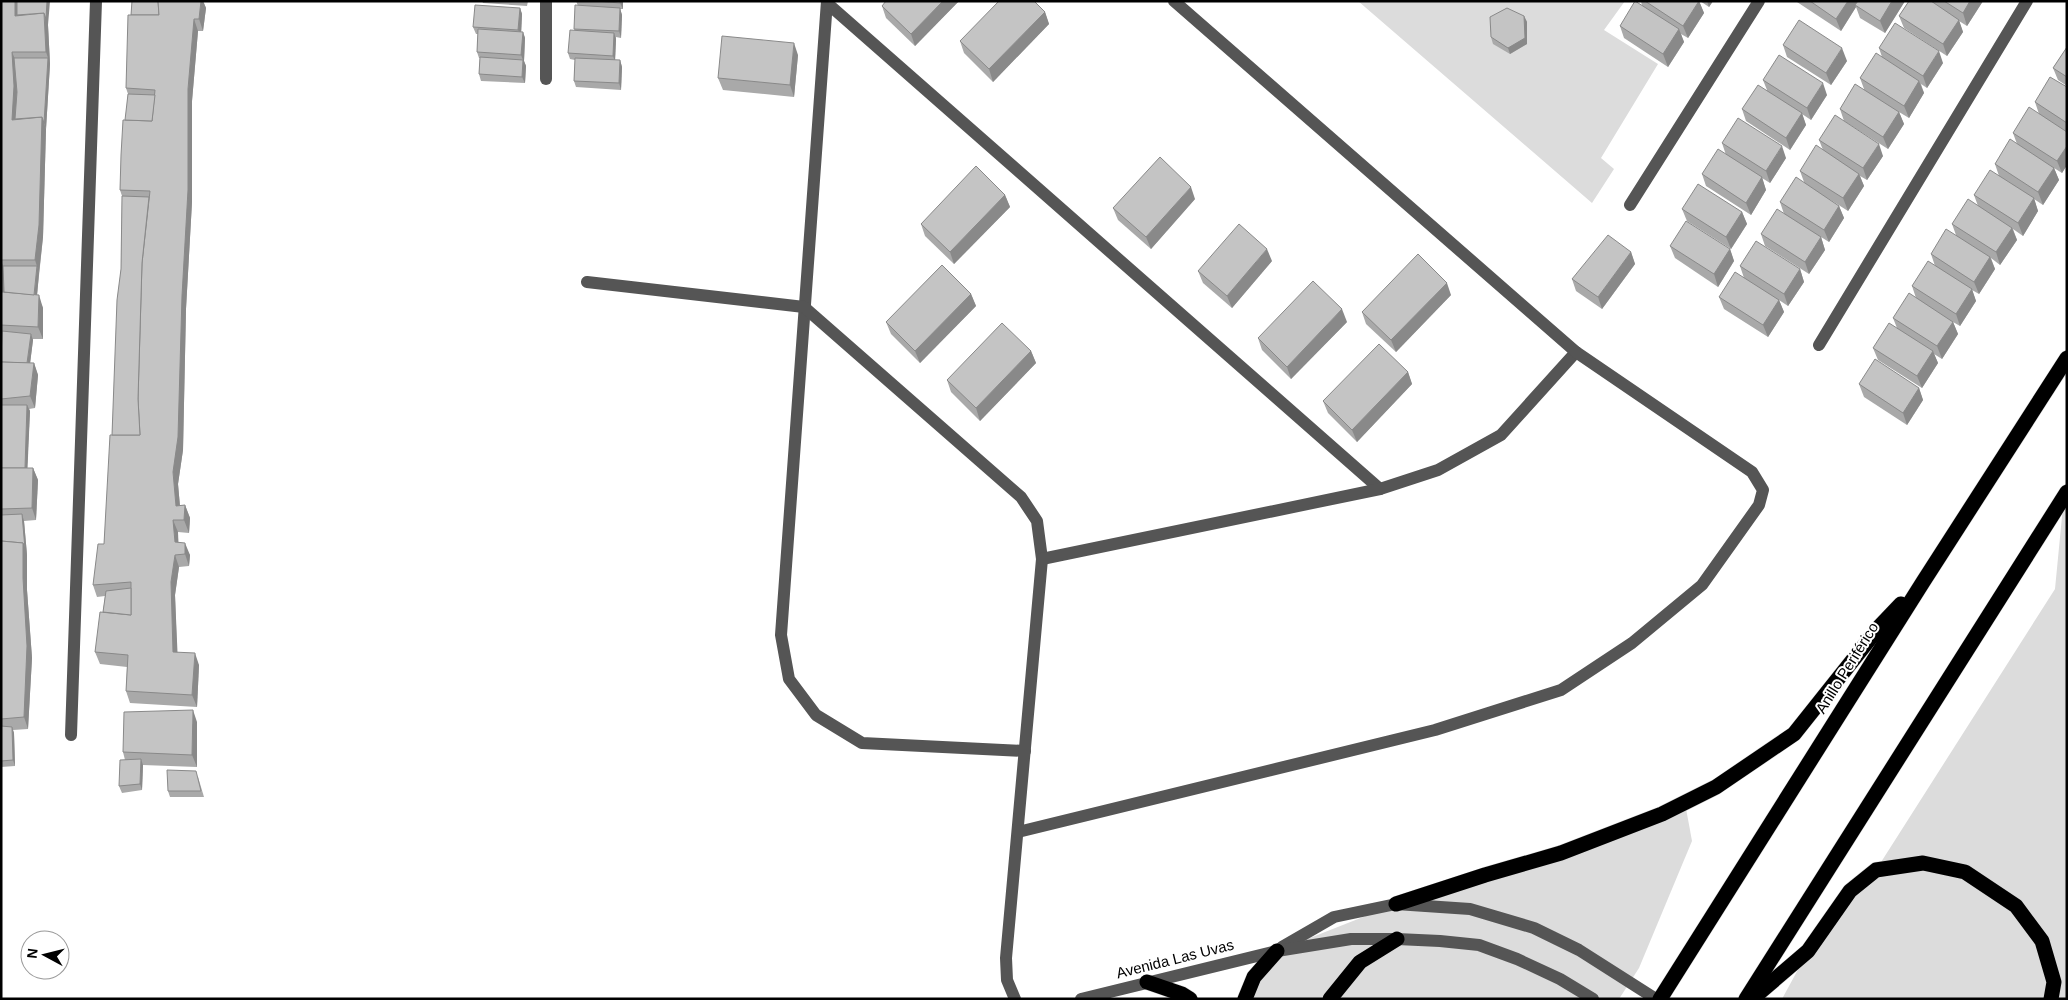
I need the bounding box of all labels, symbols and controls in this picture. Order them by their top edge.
street label: Anillo Periférico [1812,619,1881,716]
north arrow [20,930,70,980]
street label: Avenida Las Uvas [1114,936,1235,981]
text: N [24,947,41,959]

